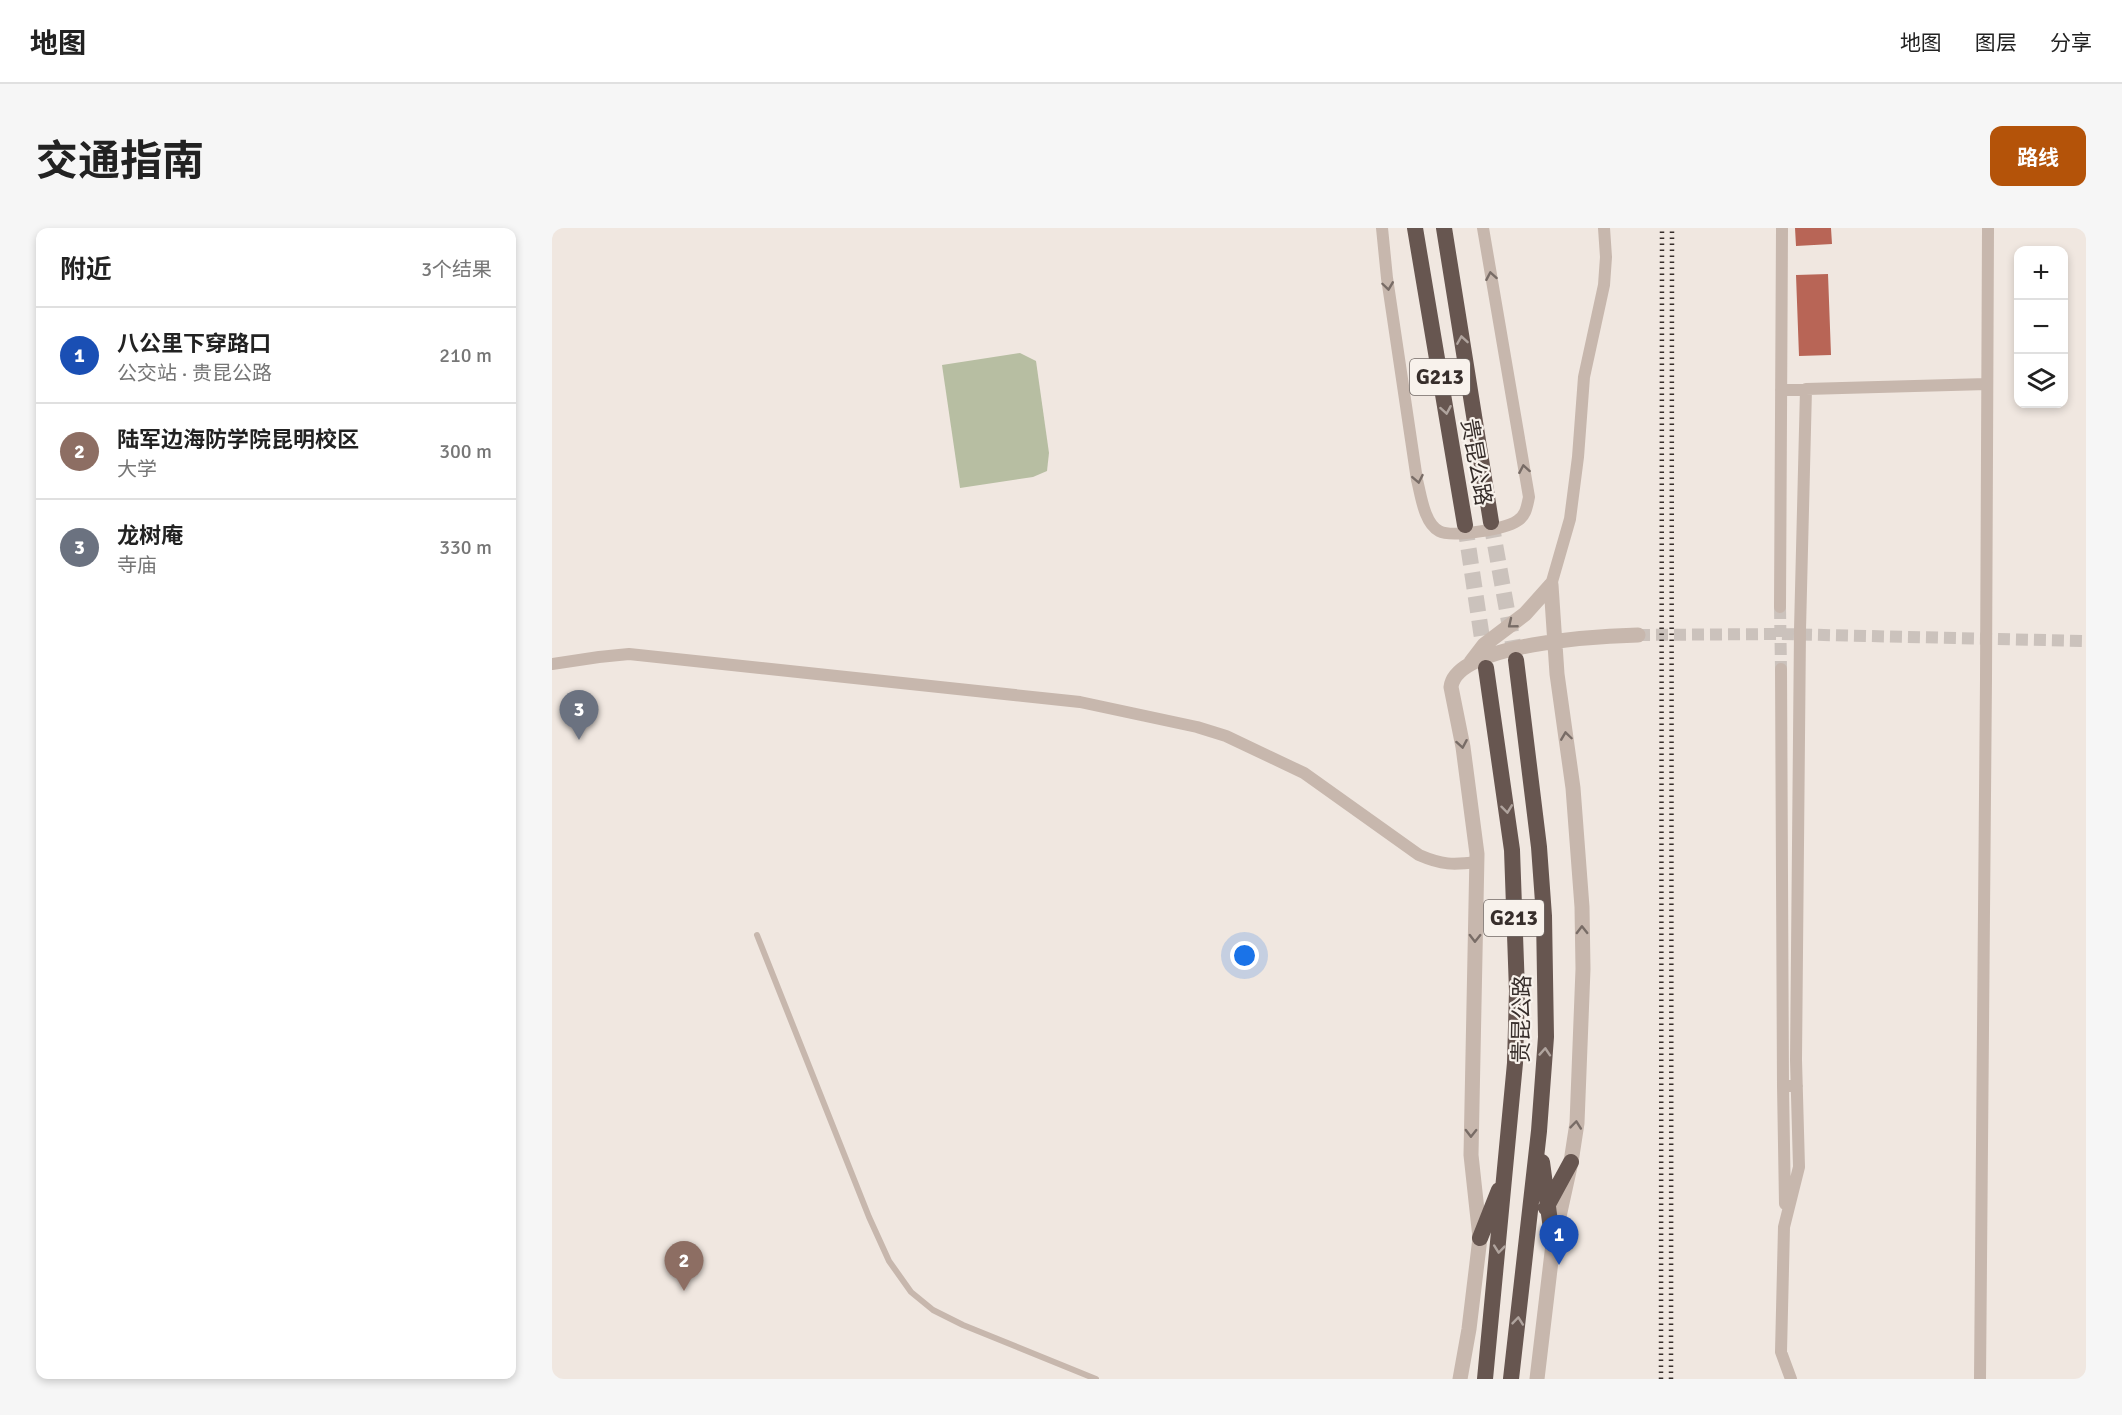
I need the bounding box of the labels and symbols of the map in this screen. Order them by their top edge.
one-way arrow [1485,272,1498,282]
one-way arrow [1382,282,1394,291]
one-way arrow [1456,335,1468,345]
road number: G213 [1410,359,1470,395]
one-way arrow [1439,405,1451,415]
street label: 贵昆公路 [1456,416,1497,508]
one-way arrow [1518,464,1531,474]
one-way arrow [1411,474,1424,484]
one-way arrow [1508,617,1519,628]
pin: 3 [560,690,598,740]
one-way arrow [1560,731,1572,740]
one-way arrow [1455,739,1468,749]
one-way arrow [1500,804,1512,814]
road number: G213 [1484,900,1544,936]
one-way arrow [1576,925,1588,934]
one-way arrow [1469,934,1482,943]
your location [1230,941,1259,970]
street label: 贵昆公路 [1507,975,1536,1063]
one-way arrow [1538,1047,1551,1056]
one-way arrow [1570,1120,1582,1129]
one-way arrow [1465,1129,1478,1138]
pin: 1 [1540,1216,1578,1265]
pin: 2 [664,1242,704,1291]
one-way arrow [1493,1244,1505,1254]
one-way arrow [1511,1316,1523,1325]

